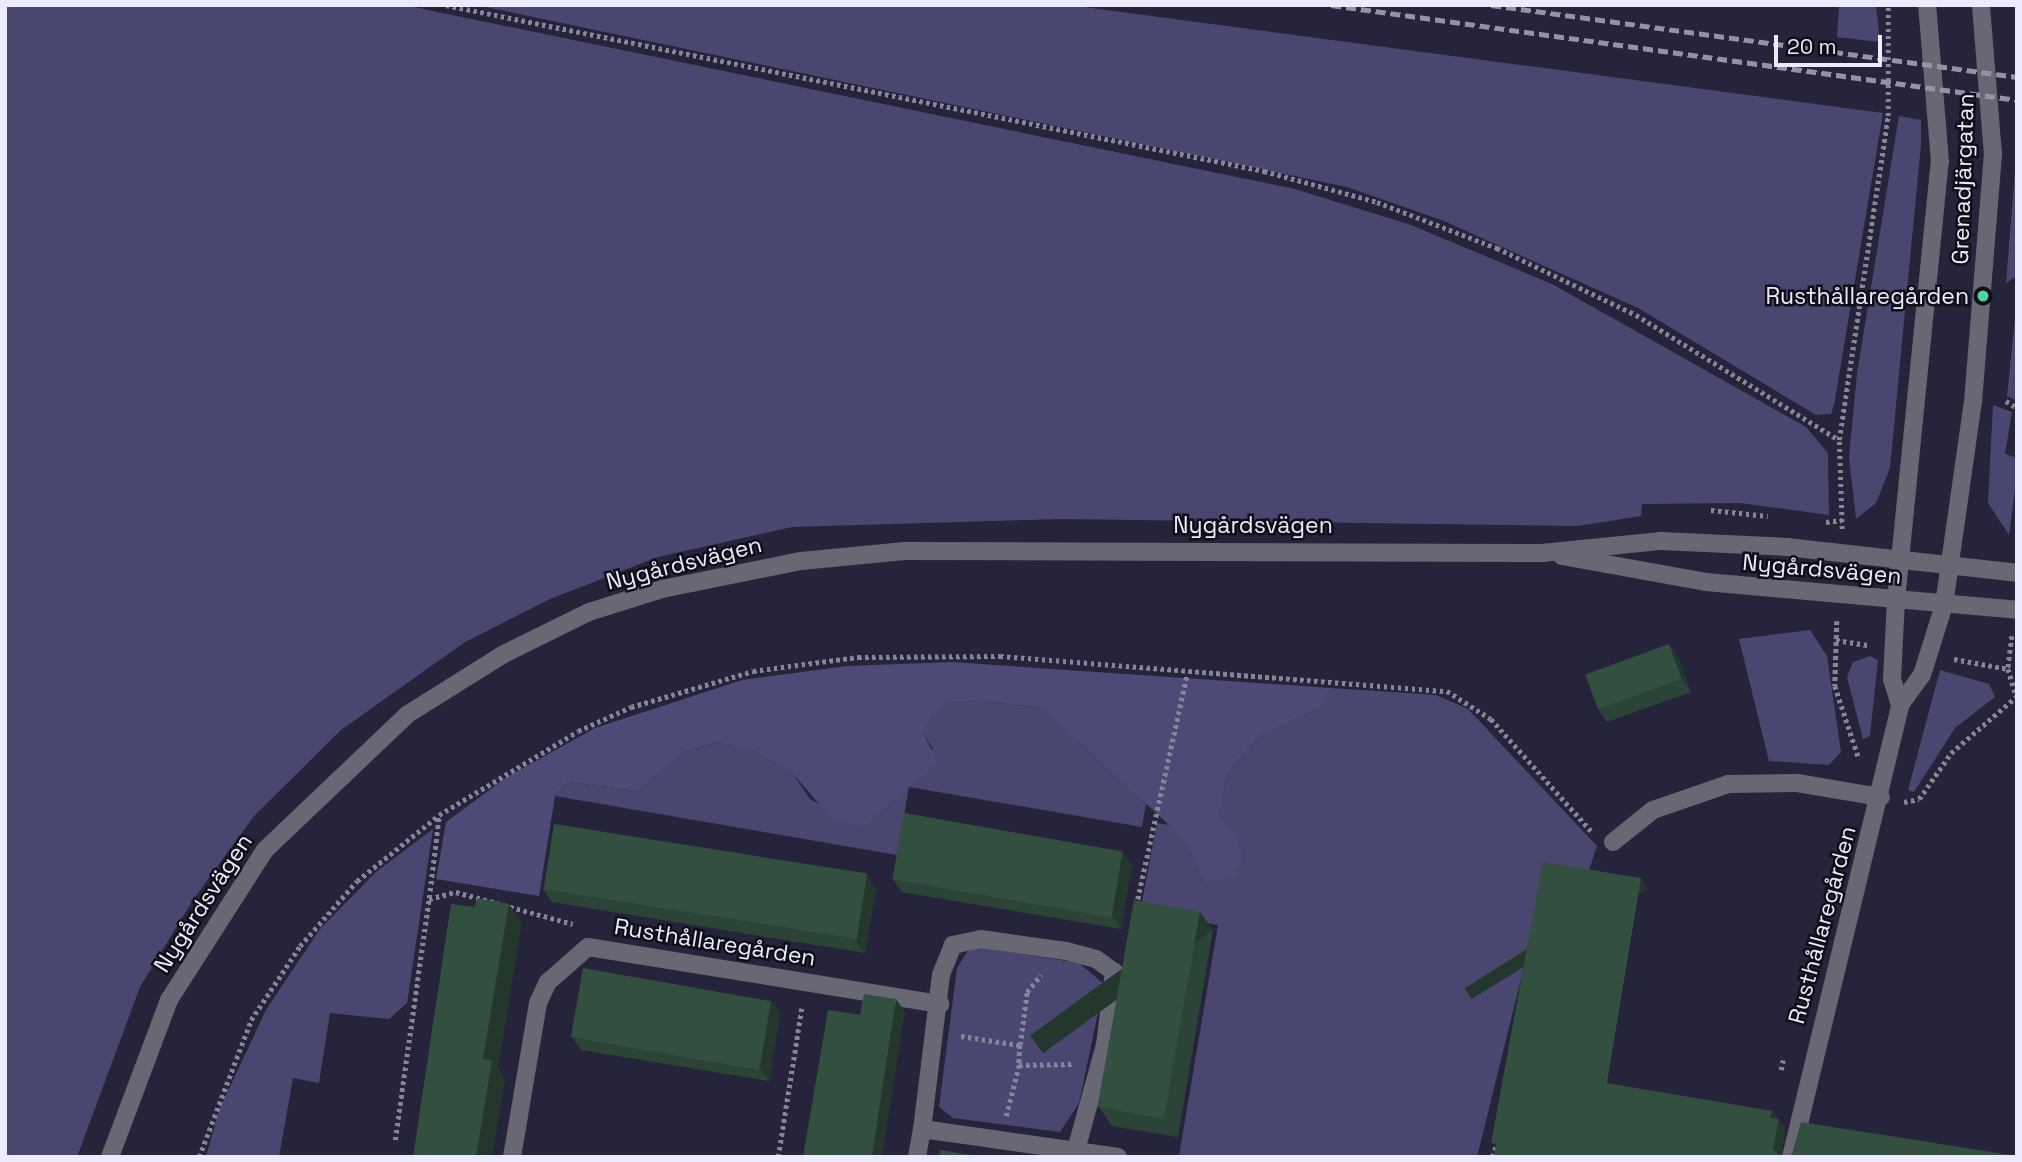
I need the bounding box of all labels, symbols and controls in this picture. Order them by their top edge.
scale bar [1777,21,1885,65]
text: 20 m [1787,33,1837,60]
street label: Grenadjärgatan [1946,93,1980,265]
place label: Rusthållaregården [1766,282,1969,310]
marker: Rusthållaregården [1975,288,1991,304]
street label: Nygårdsvägen [1173,511,1333,539]
street label: Nygårdsvägen [603,530,765,596]
street label: Nygårdsvägen [1741,548,1903,590]
street label: Rusthållaregården [1782,823,1862,1027]
street label: Nygårdsvägen [148,829,258,977]
street label: Rusthållaregården [612,912,818,972]

